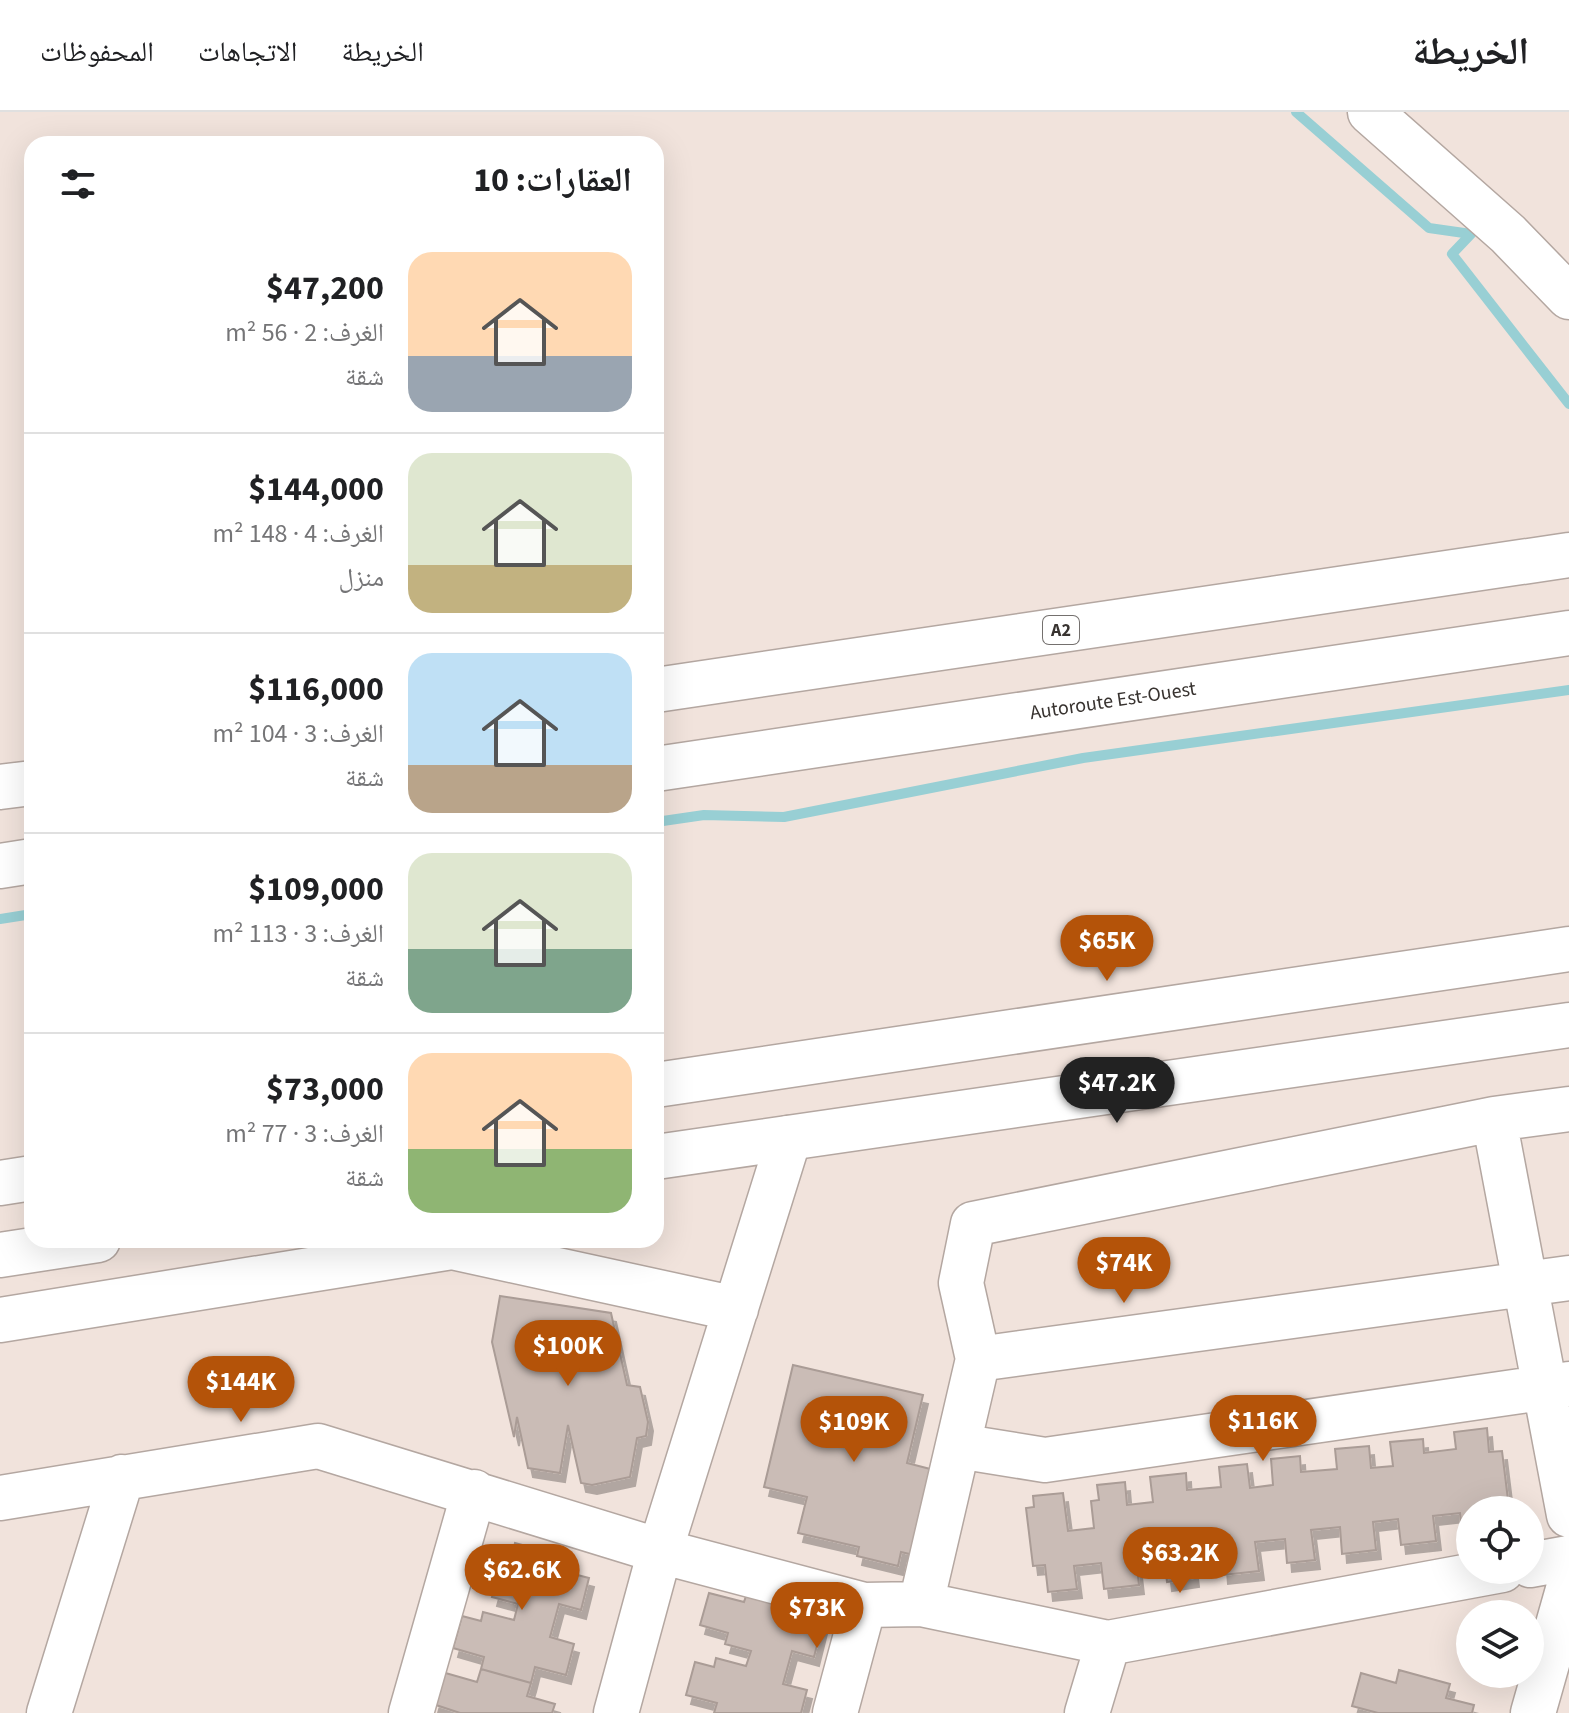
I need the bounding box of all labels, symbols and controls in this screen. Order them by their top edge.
text: الخريطة [1412,25,1529,79]
text: المحفوظات [40,32,154,72]
text: الاتجاهات [198,32,297,72]
text: الخريطة [341,32,424,72]
text: العقارات: 10 [473,156,632,205]
icon: filters [56,162,100,206]
text: $47,200 [266,264,384,313]
icon: home [472,284,568,380]
text: الغرف: 2 · 56 m² [225,314,384,351]
text: شقة [345,358,384,395]
text: $144,000 [248,465,384,514]
icon: home [472,485,568,581]
text: الغرف: 4 · 148 m² [212,515,384,552]
text: منزل [339,559,384,596]
road number: A2 [1043,616,1079,644]
text: $116,000 [248,665,384,714]
street label: Autoroute Est-Ouest [1028,675,1198,727]
icon: home [472,685,568,781]
text: الغرف: 3 · 104 m² [212,715,384,752]
text: شقة [345,759,384,796]
text: $109,000 [248,865,384,914]
icon: home [472,885,568,981]
text: الغرف: 3 · 113 m² [212,915,384,952]
pin: $65K [1060,915,1154,983]
text: $65K [1078,922,1136,959]
text: شقة [345,959,384,996]
pin: $47.2K [1052,1057,1182,1125]
text: $47.2K [1078,1064,1156,1101]
text: $73,000 [266,1065,384,1114]
icon: home [472,1085,568,1181]
text: الغرف: 3 · 77 m² [225,1115,384,1152]
text: شقة [345,1159,384,1196]
pin: $74K [1077,1237,1171,1305]
text: $74K [1095,1244,1153,1281]
pin: $100K [512,1320,624,1388]
text: $100K [533,1327,603,1364]
pin: $144K [185,1356,297,1424]
text: $144K [206,1363,276,1400]
pin: $116K [1207,1395,1319,1463]
pin: $109K [798,1396,910,1464]
text: $116K [1228,1402,1298,1439]
text: $109K [819,1403,889,1440]
map controls [1456,1496,1544,1688]
button: locate [1456,1496,1544,1584]
pin: $63.2K [1115,1527,1245,1595]
text: $63.2K [1141,1534,1219,1571]
pin: $62.6K [457,1544,587,1612]
text: $62.6K [483,1551,561,1588]
pin: $73K [770,1582,864,1650]
text: $73K [788,1589,846,1626]
button: layers [1456,1600,1544,1688]

